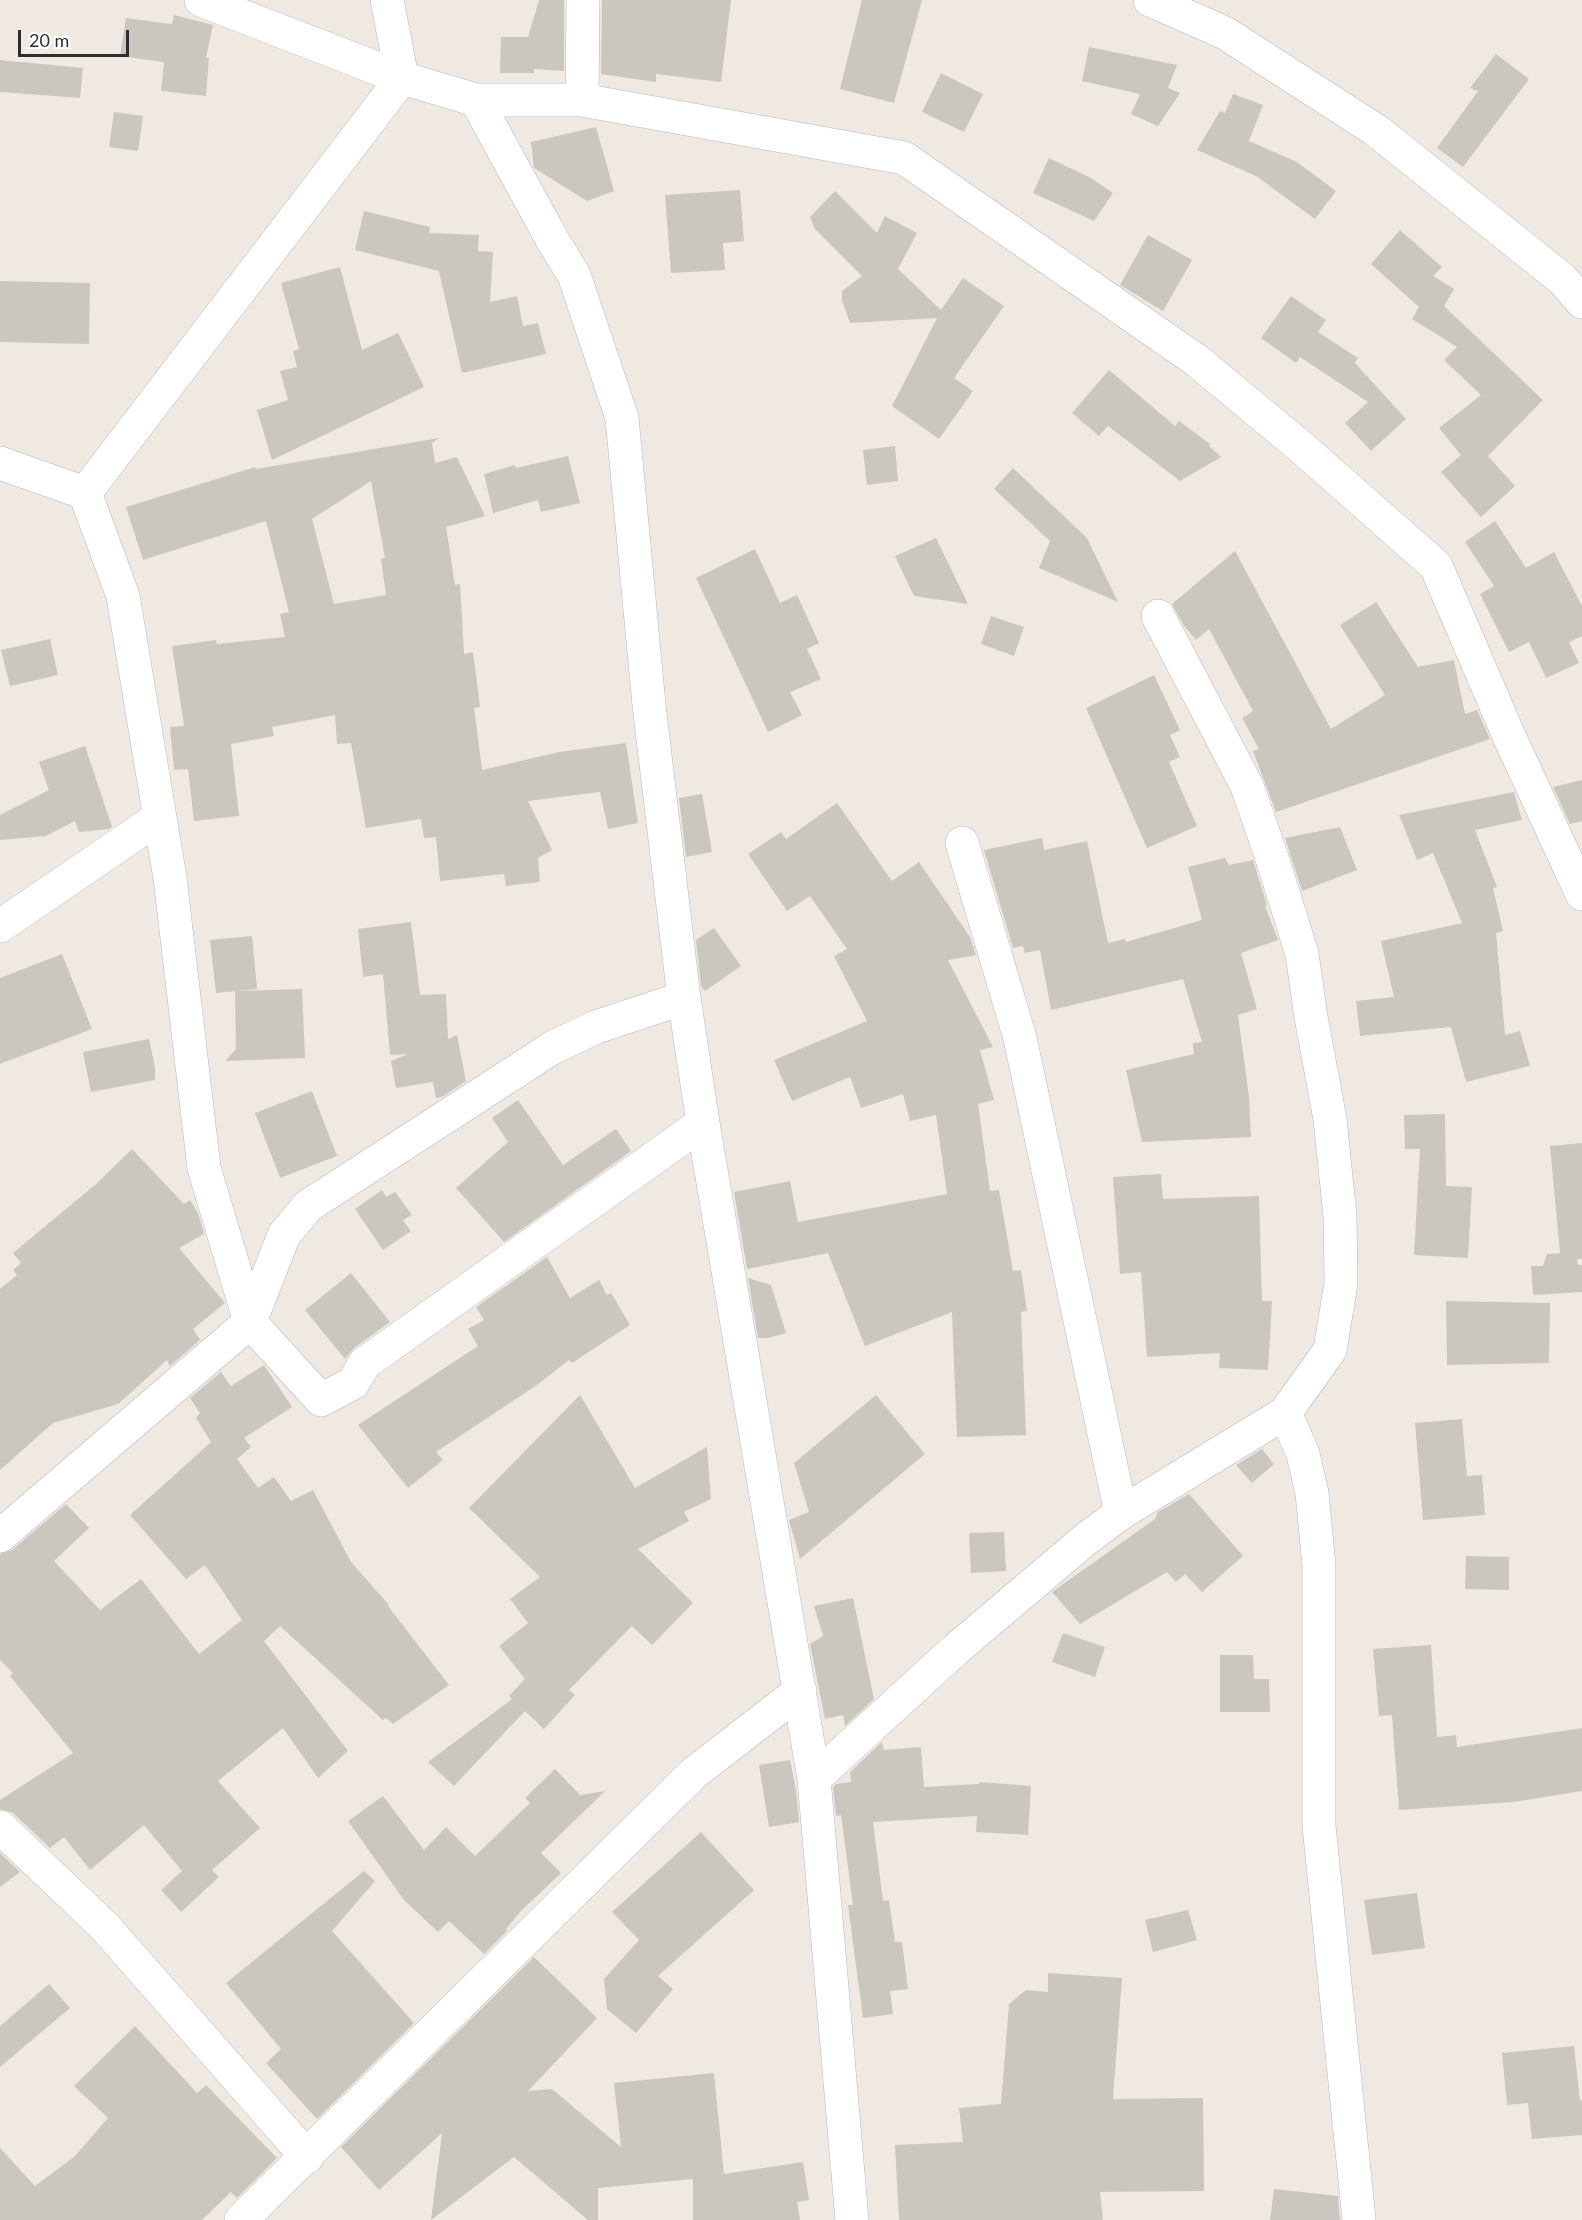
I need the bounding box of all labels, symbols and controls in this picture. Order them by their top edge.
scale bar [21,18,132,56]
text: 20 m [29,29,69,51]

